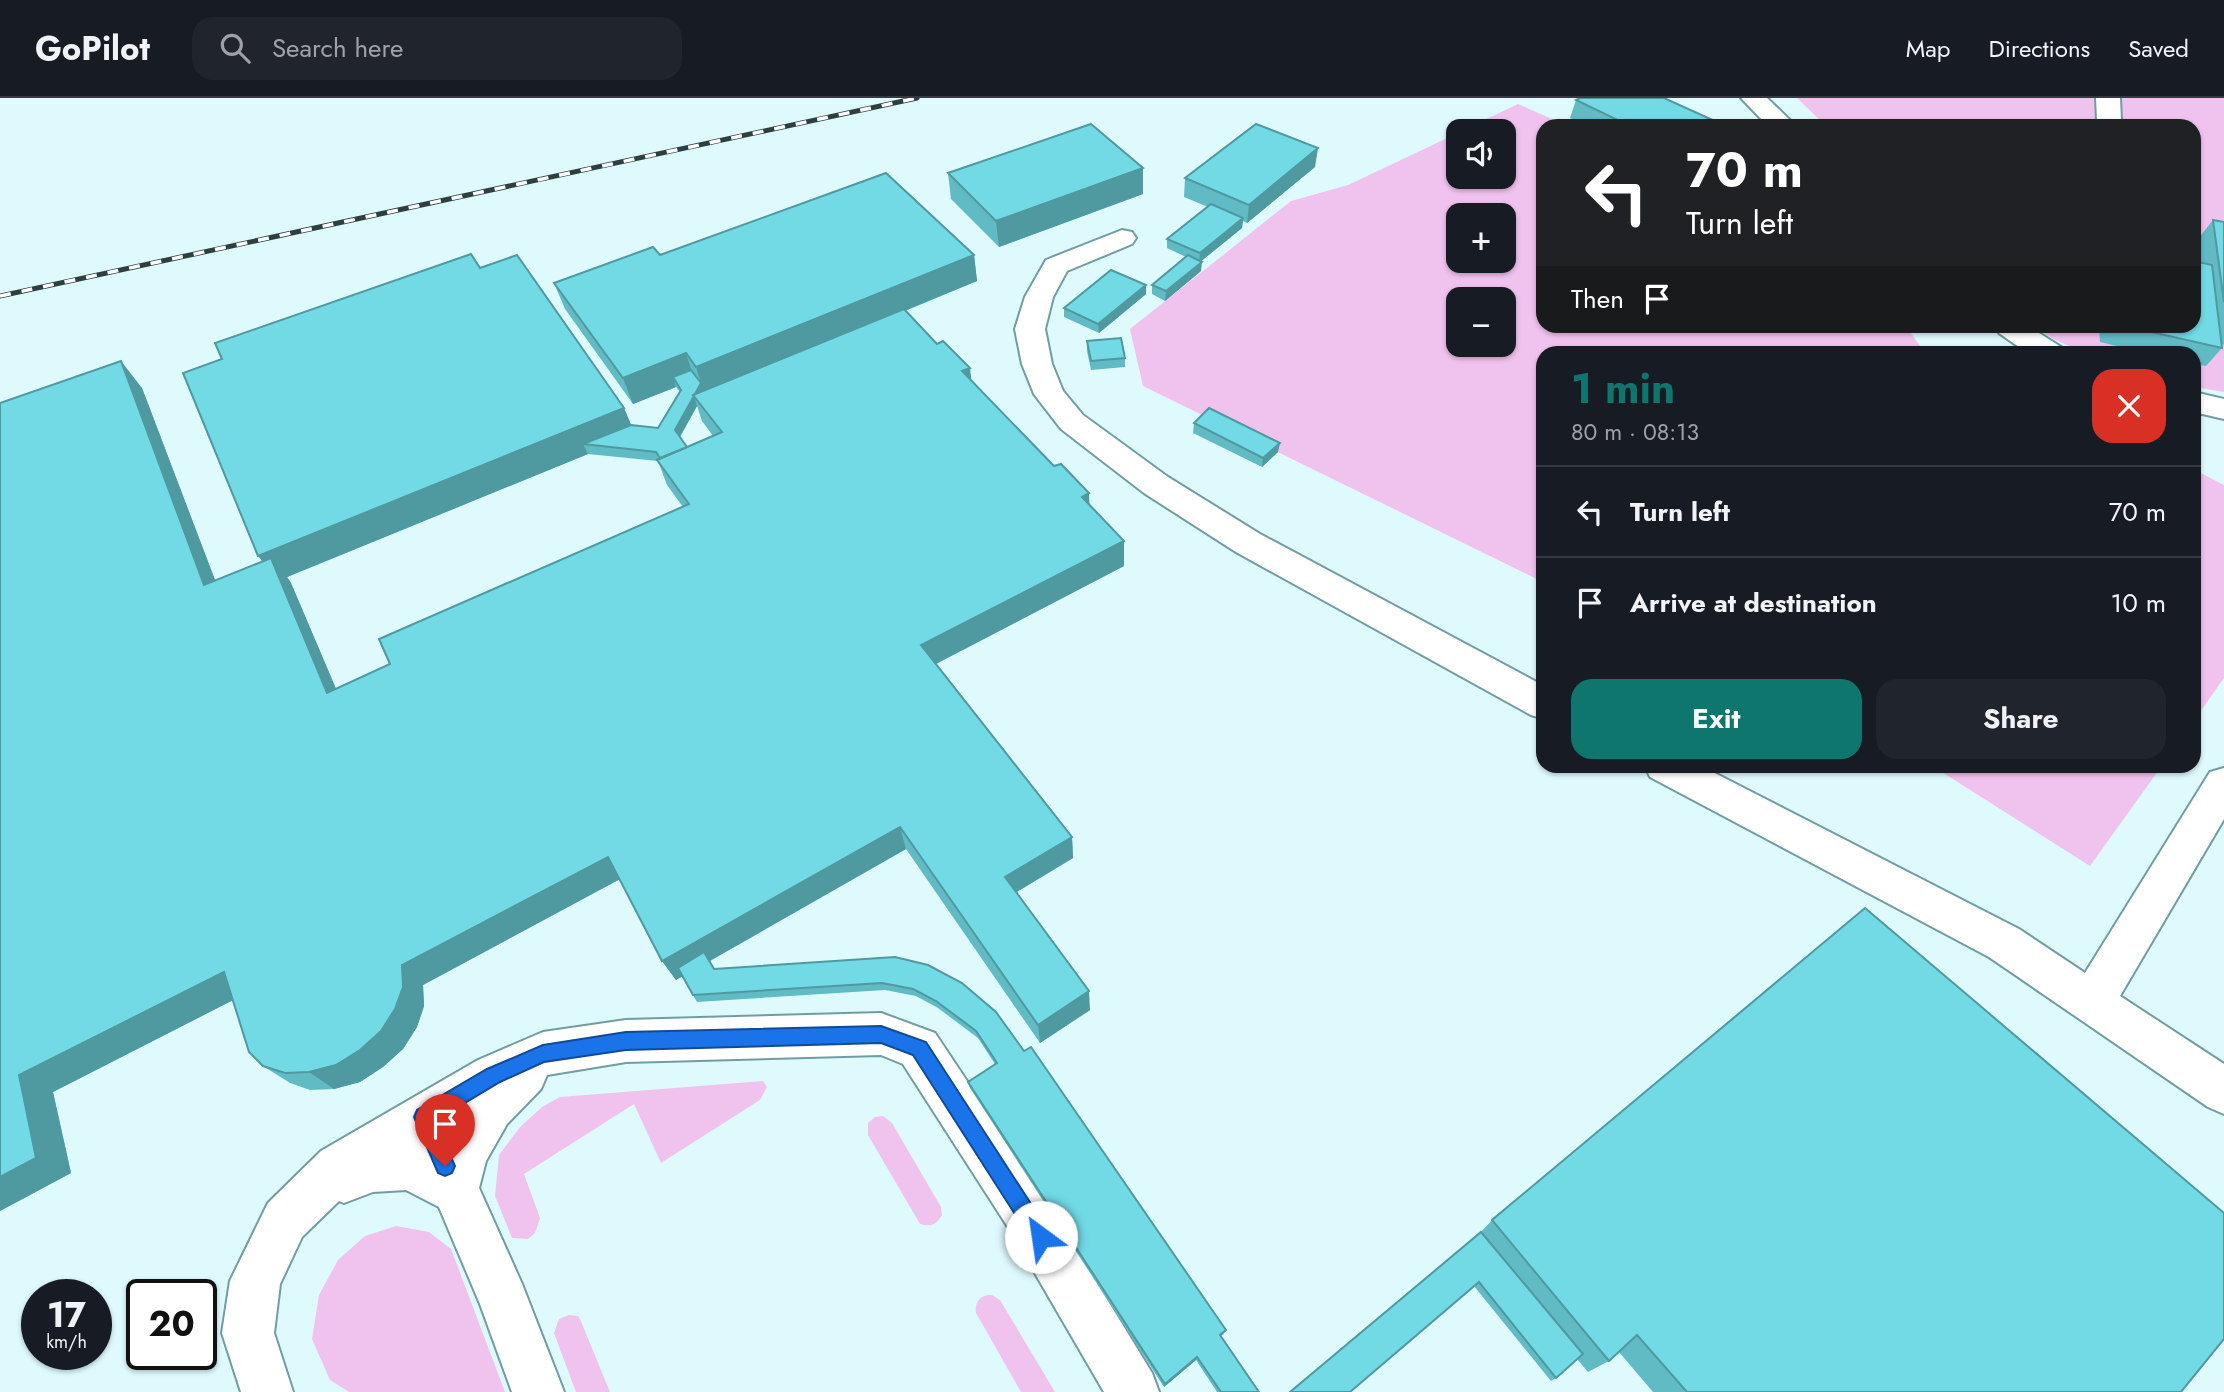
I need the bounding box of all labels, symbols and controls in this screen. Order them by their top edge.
search box [192,17,682,80]
text: GoPilot [35,25,150,72]
icon: search [216,29,254,67]
text: Search here [272,29,403,67]
text: Map [1906,31,1951,66]
text: Directions [1989,31,2090,66]
text: Saved [2128,31,2189,66]
map controls [1446,119,1516,357]
button: sound [1446,119,1516,189]
text: 70 m [1686,135,1803,205]
icon: left [1571,147,1662,238]
text: Turn left [1686,200,1793,246]
button: + [1446,203,1516,273]
text: Then [1571,280,1624,318]
icon: arrive [1638,280,1676,318]
button: − [1446,287,1516,357]
text: 1 min [1571,358,1675,419]
button: close [2092,369,2166,443]
text: 80 m · 08:13 [1571,415,1699,449]
icon: left [1571,493,1609,531]
text: Turn left [1630,493,1730,531]
text: 70 m [2109,493,2166,531]
icon: arrive [1571,584,1609,622]
text: Arrive at destination [1630,584,1877,622]
text: 10 m [2111,584,2166,622]
button: Exit [1571,679,1862,759]
button: Share [1876,679,2166,759]
pin [415,1094,475,1166]
icon: arrive [426,1105,464,1143]
position arrow [1004,1200,1078,1274]
speed limit sign: 20 [126,1279,217,1370]
text: 17 [47,1290,86,1340]
text: km/h [46,1329,87,1355]

